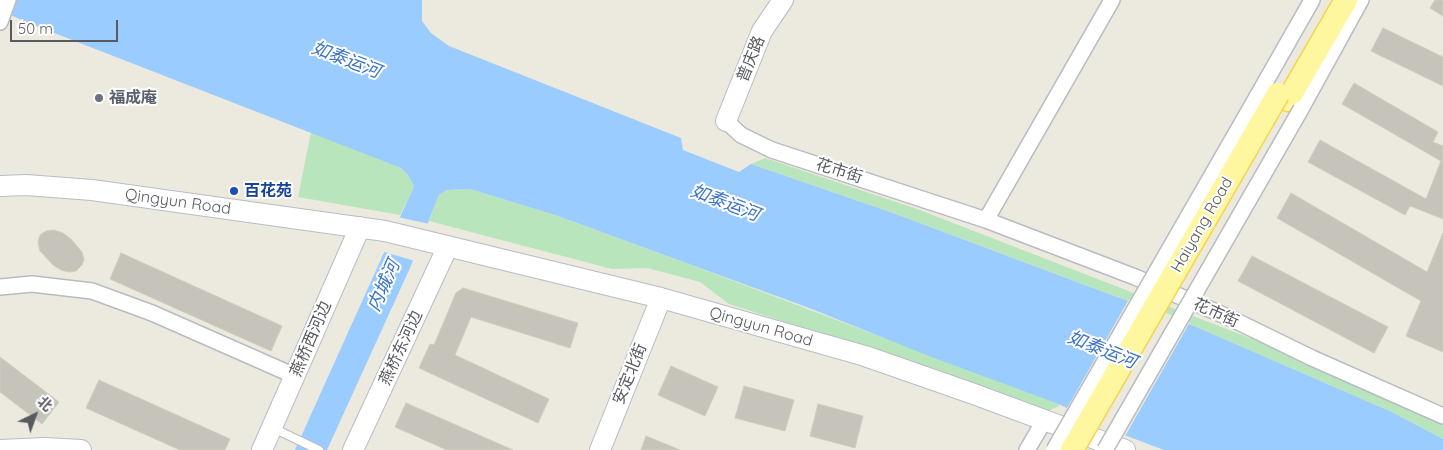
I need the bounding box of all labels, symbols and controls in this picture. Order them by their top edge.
scale bar [12,10,120,42]
text: 50 m [18,19,53,38]
street label: 普庆路 [733,33,769,85]
water label: 如泰运河 [309,37,383,83]
place label: 福成庵 [109,88,157,108]
marker: 福成庵 [93,92,105,104]
street label: 花市街 [813,154,865,188]
street label: Haiyang Road [1167,174,1237,276]
water label: 如泰运河 [688,180,762,226]
place label: 百花苑 [244,181,292,201]
street label: Qingyun Road [124,185,232,219]
marker: 百花苑 [228,185,240,197]
water label: 内城河 [363,257,405,315]
street label: 花市街 [1190,294,1242,332]
street label: 燕桥西河边 [287,298,335,380]
street label: Qingyun Road [707,303,815,351]
street label: 燕桥东河边 [375,308,427,388]
water label: 如泰运河 [1065,327,1139,373]
street label: 安定北街 [609,341,651,407]
north arrow [10,390,60,440]
text: 北 [34,392,56,415]

